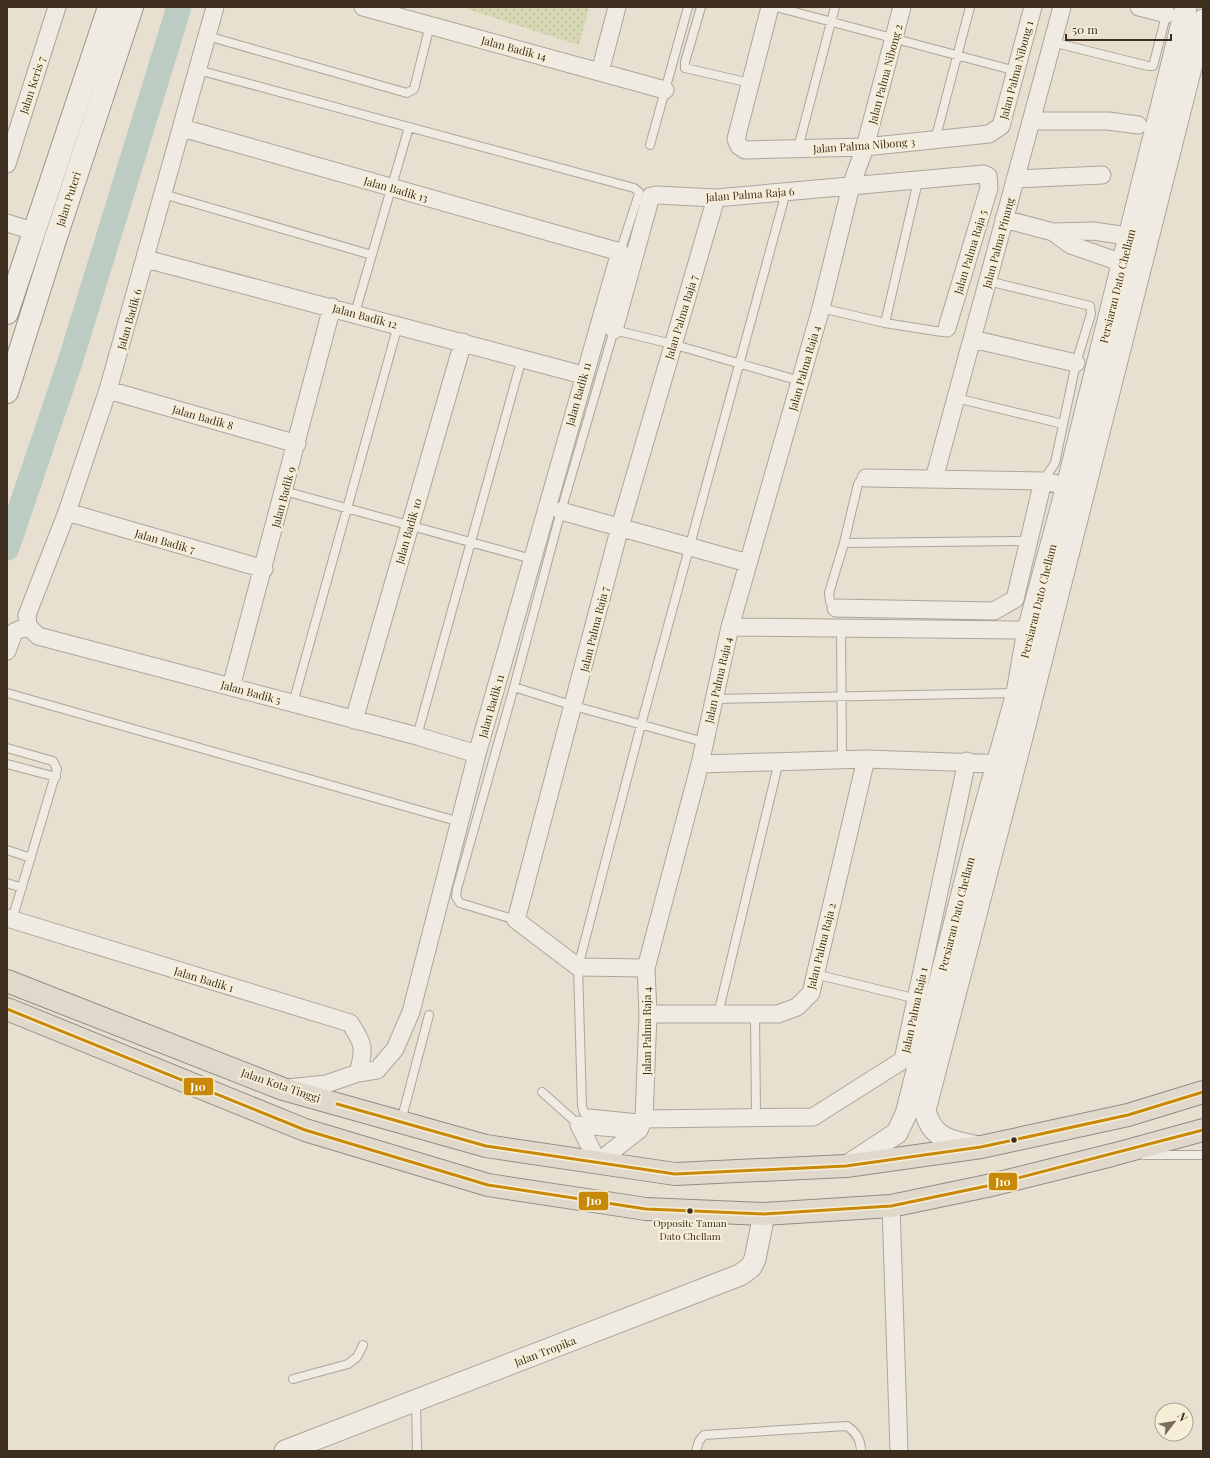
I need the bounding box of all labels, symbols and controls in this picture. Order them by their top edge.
scale bar [1066,16,1171,42]
street label: Jalan Palma Nibong 1 [995,19,1036,122]
text: 50 m [1072,21,1098,37]
street label: Jalan Palma Nibong 2 [864,22,906,127]
street label: Jalan Badik 14 [479,32,549,64]
street label: Jalan Keris 7 [15,54,49,117]
street label: Jalan Palma Nibong 3 [811,134,916,156]
street label: Jalan Puteri [52,170,84,229]
street label: Jalan Badik 13 [361,172,430,205]
street label: Jalan Palma Raja 6 [704,183,795,205]
street label: Jalan Palma Pinang [978,196,1017,291]
street label: Jalan Palma Raja 5 [950,207,990,297]
street label: Persiaran Dato Chellam [1096,227,1139,345]
street label: Jalan Palma Raja 7 [661,272,701,362]
street label: Jalan Badik 6 [113,286,145,352]
street label: Jalan Badik 12 [330,300,399,332]
street label: Jalan Palma Raja 4 [784,323,824,414]
street label: Jalan Badik 11 [561,360,594,429]
street label: Jalan Badik 8 [170,401,236,433]
street label: Jalan Badik 9 [267,464,298,530]
street label: Jalan Badik 10 [391,496,425,567]
street label: Jalan Badik 7 [132,525,197,557]
street label: Persiaran Dato Chellam [1017,542,1060,660]
street label: Jalan Palma Raja 7 [576,584,612,674]
street label: Jalan Palma Raja 4 [701,635,735,726]
street label: Jalan Badik 11 [474,672,507,741]
street label: Jalan Badik 5 [218,676,283,707]
street label: Persiaran Dato Chellam [935,855,978,973]
street label: Jalan Palma Raja 2 [803,901,839,992]
street label: Jalan Badik 1 [171,963,236,995]
street label: Jalan Palma Raja 1 [897,966,930,1055]
street label: Jalan Palma Raja 4 [639,986,654,1076]
street label: Jalan Kota Tinggi [238,1064,323,1106]
line badge: J10 [183,1077,214,1096]
text: J10 [189,1079,206,1094]
unlabelled marker [1009,1135,1019,1145]
line badge: J10 [988,1172,1018,1191]
text: J10 [994,1174,1011,1189]
line badge: J10 [578,1191,609,1211]
text: J10 [585,1193,602,1208]
marker: Opposite Taman Dato Chellam [685,1206,695,1216]
place label: Opposite Taman Dato Chellam [653,1216,727,1243]
street label: Jalan Tropika [511,1332,579,1370]
north arrow [1154,1402,1194,1442]
text: N [1175,1409,1192,1424]

